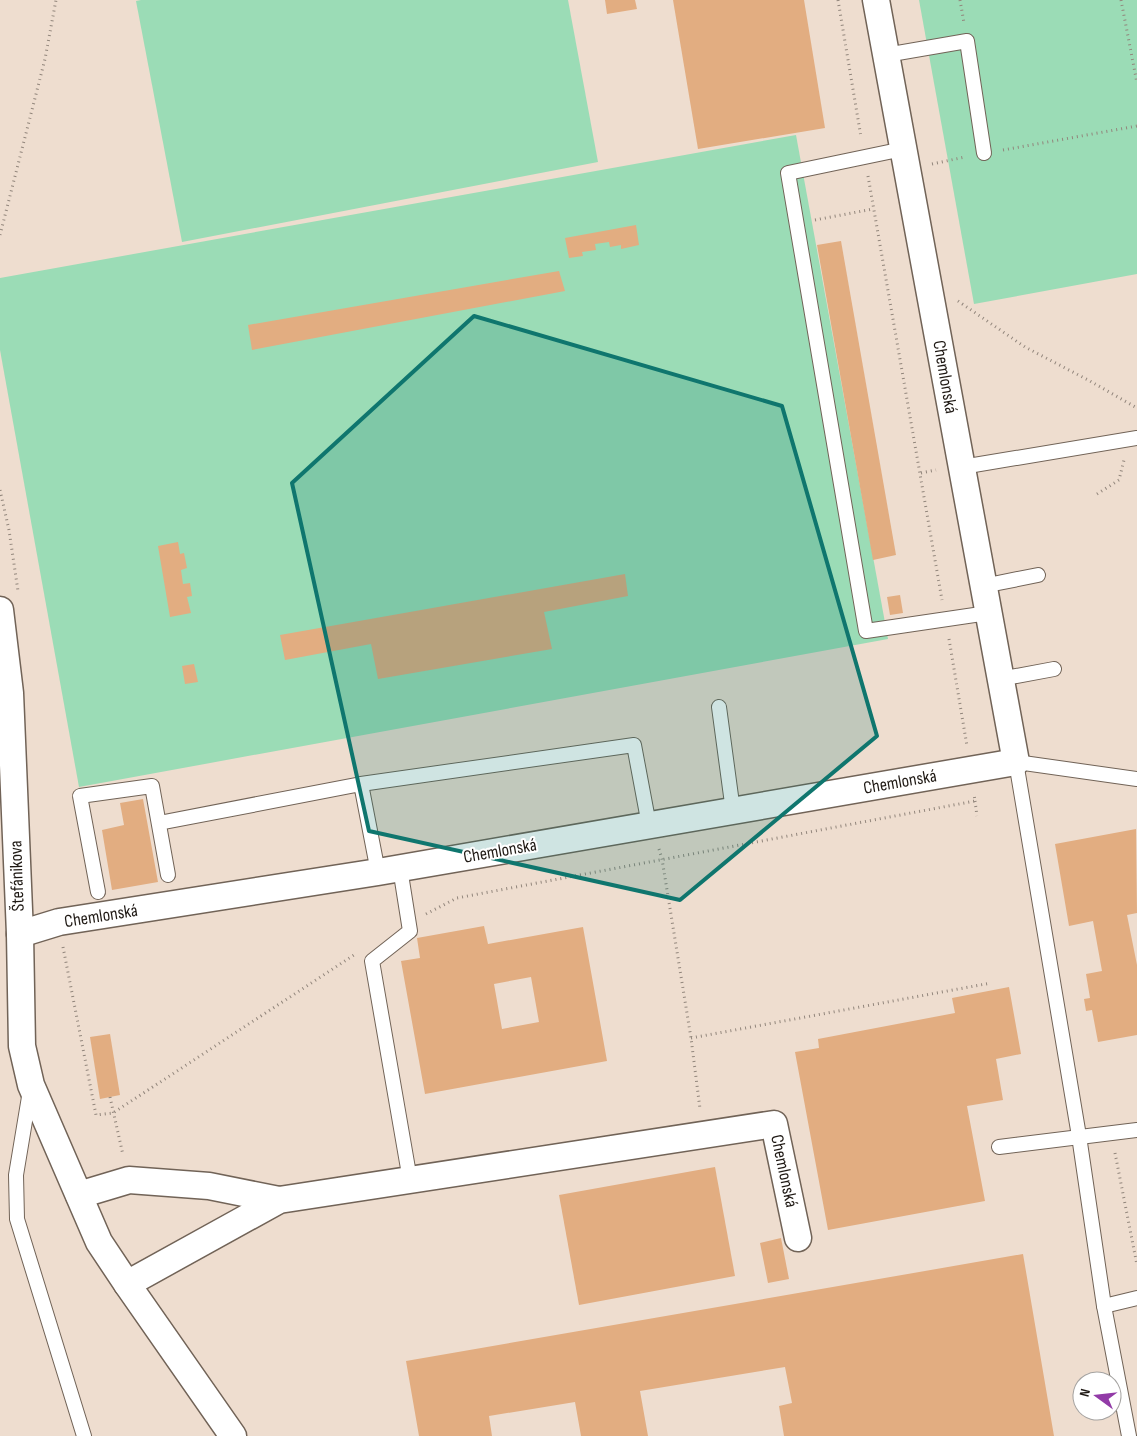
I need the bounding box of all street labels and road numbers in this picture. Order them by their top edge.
street label: Chemlonská [928,339,962,415]
street label: Chemlonská [862,765,938,799]
street label: Chemlonská [462,834,538,868]
street label: Štefánikova [5,840,29,912]
street label: Chemlonská [63,900,139,932]
street label: Chemlonská [766,1133,802,1209]

